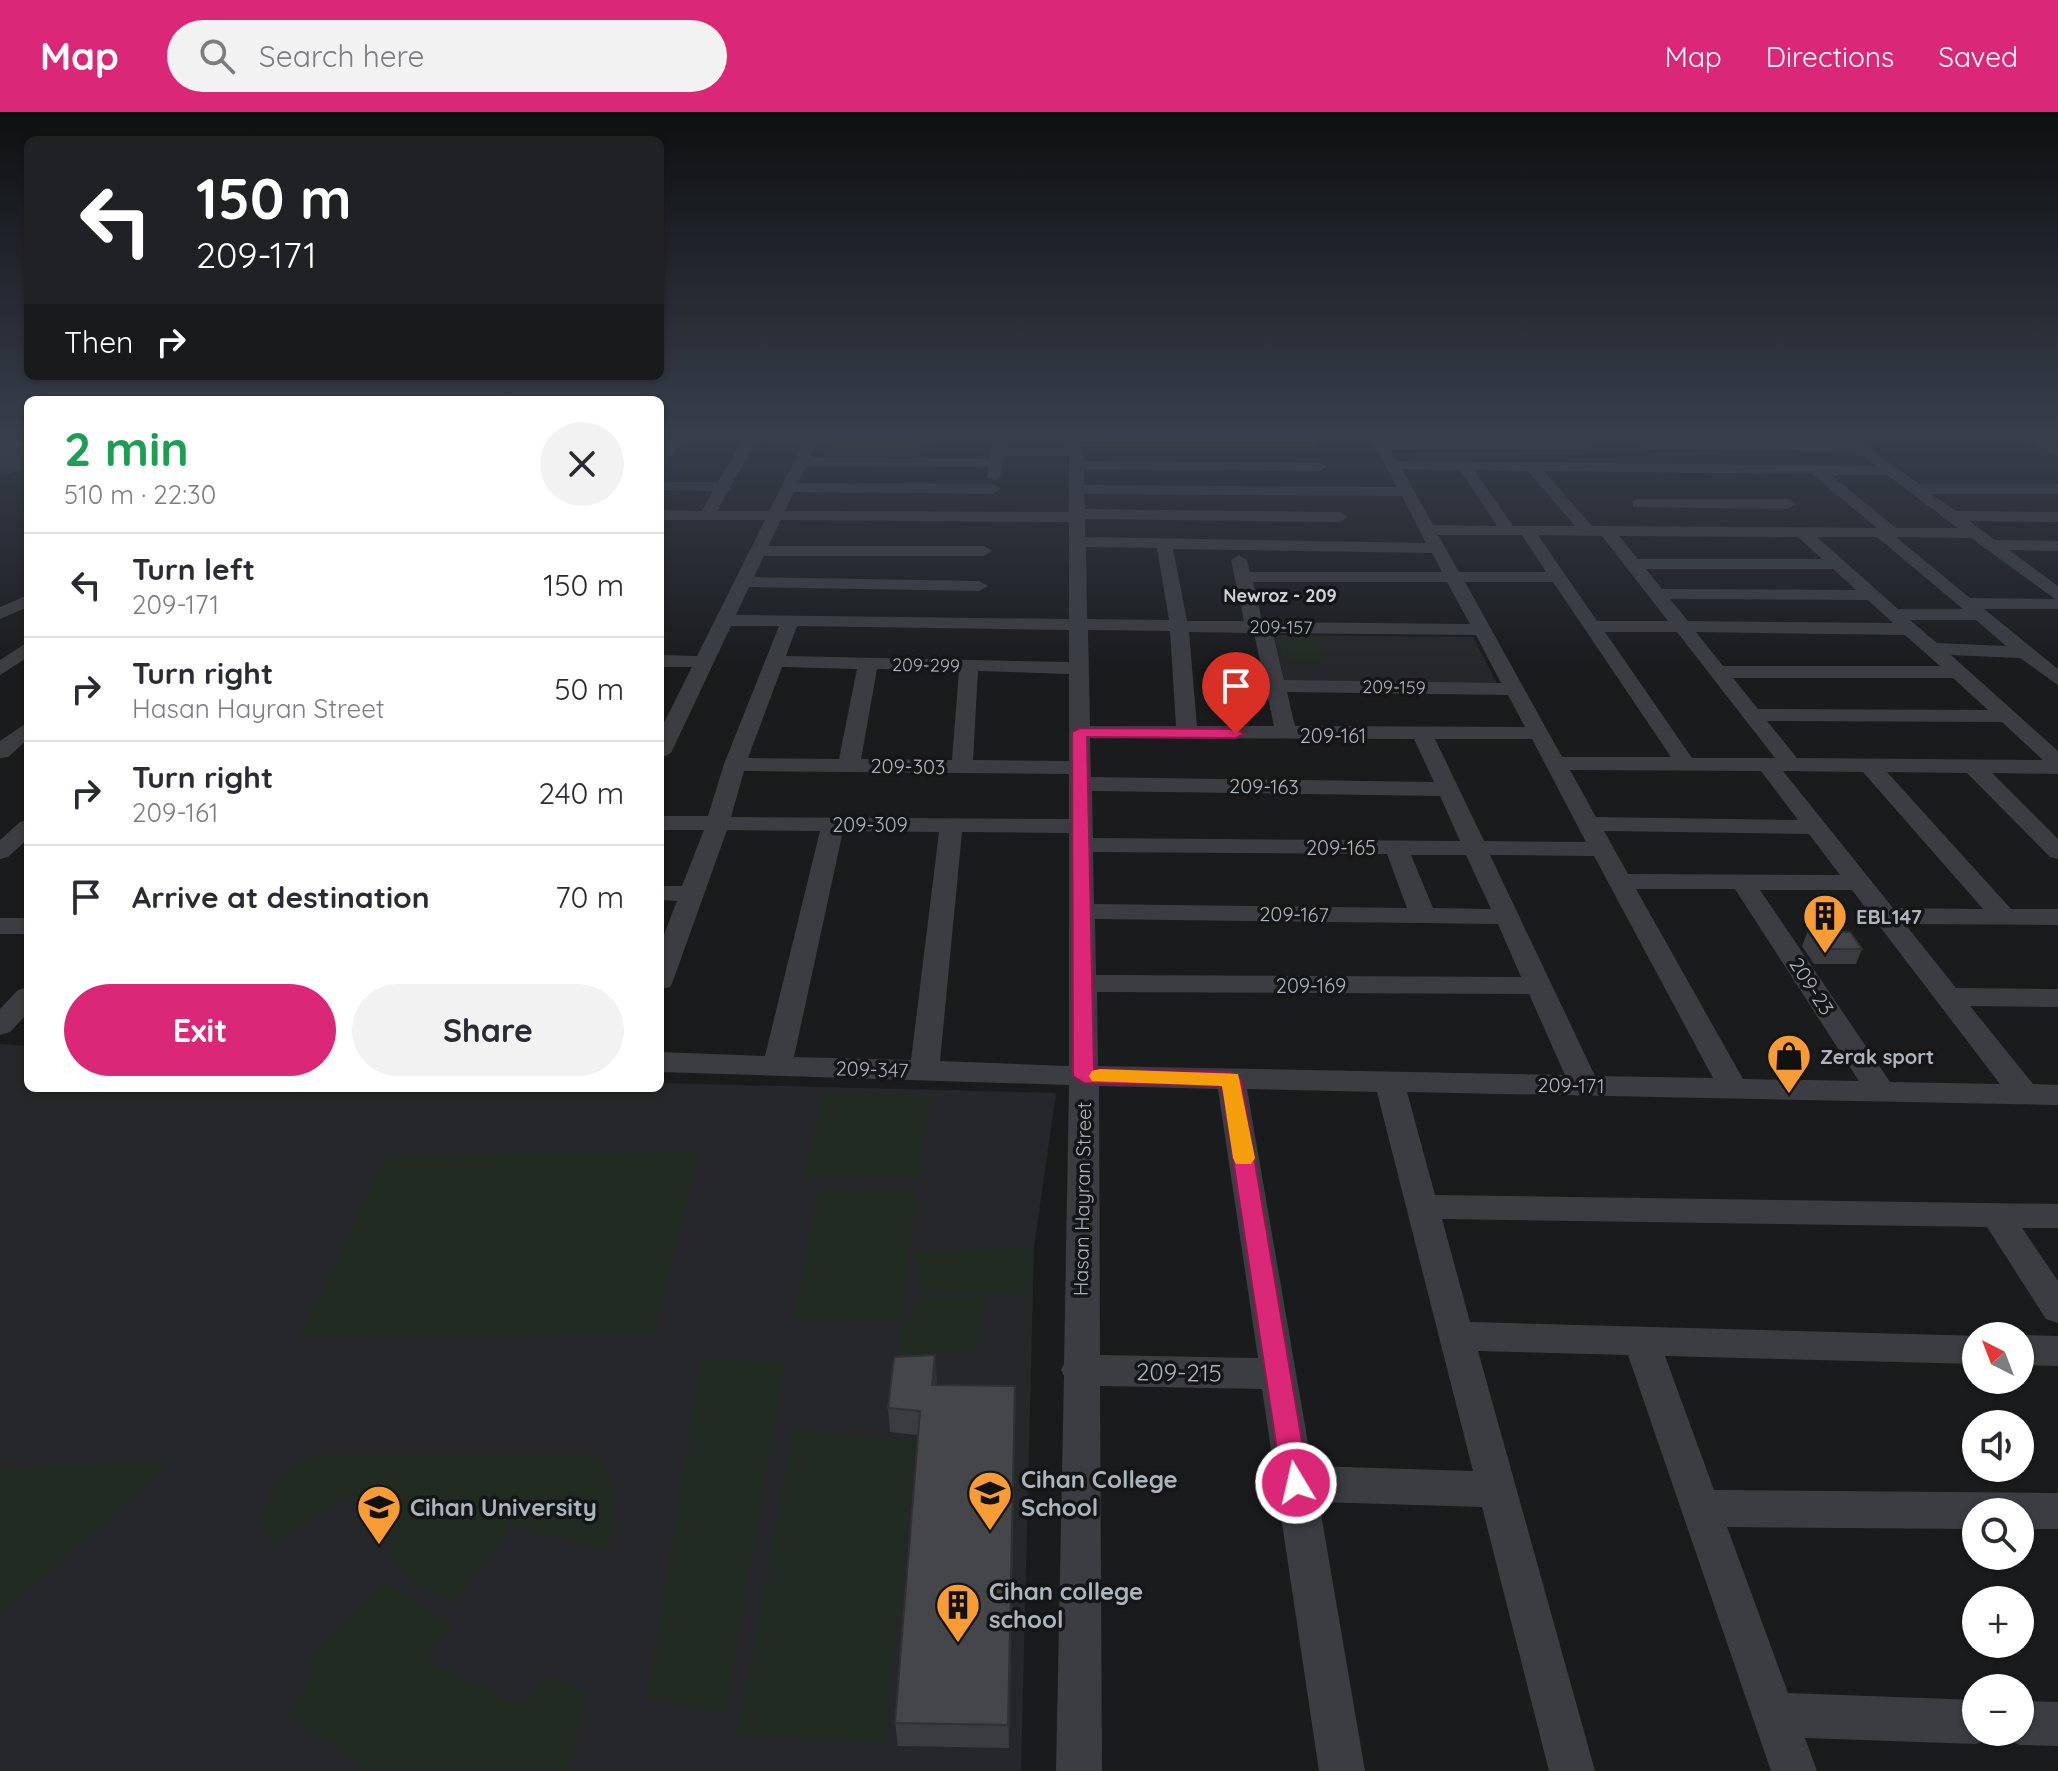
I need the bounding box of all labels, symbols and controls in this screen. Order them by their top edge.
search box [167,20,727,92]
text: Map [40,32,119,80]
icon: search [195,34,239,78]
text: Search here [259,37,424,75]
text: Map [1665,39,1722,74]
text: Directions [1766,39,1894,74]
text: Saved [1938,39,2018,74]
text: 150 m [196,163,352,233]
icon: left [64,168,168,272]
text: 209-171 [196,232,317,277]
icon: right [149,320,193,364]
text: Then [64,323,133,361]
text: 2 min [64,418,189,478]
button: close [540,422,624,506]
text: 510 m · 22:30 [64,478,216,511]
text: Turn left [132,550,255,588]
icon: left [64,563,108,607]
text: 150 m [543,566,624,604]
district label: Newroz - 209 [1223,584,1337,607]
text: 209-171 [132,588,219,621]
street label: 209-157 [1249,615,1313,639]
pin [1202,652,1270,734]
street label: 209-299 [892,653,960,677]
text: Turn right [132,654,273,692]
icon: arrive [1214,664,1258,708]
icon: right [64,667,108,711]
text: 50 m [554,670,624,708]
street label: 209-159 [1362,675,1426,699]
text: Hasan Hayran Street [132,692,385,725]
street label: 209-161 [1300,723,1366,748]
street label: 209-303 [870,753,946,779]
text: Turn right [132,758,273,796]
icon: right [64,771,108,815]
street label: 209-163 [1229,773,1299,799]
text: 240 m [539,774,624,812]
text: 209-161 [132,796,218,829]
street label: 209-309 [832,812,908,837]
street label: 209-165 [1306,835,1376,860]
icon: arrive [64,875,108,919]
text: Arrive at destination [132,878,430,916]
text: 70 m [555,878,624,916]
building icon: EBL147 [1801,892,1849,955]
street label: 209-167 [1259,901,1329,927]
place label: EBL147 [1856,904,1922,929]
street label: 209-23 [1784,953,1840,1019]
street label: 209-169 [1276,973,1346,998]
button: Exit [64,984,336,1076]
button: Share [352,984,624,1076]
shop icon: Zerak sport [1765,1032,1813,1095]
place label: Zerak sport [1820,1044,1934,1069]
street label: 209-347 [835,1055,909,1083]
street label: 209-171 [1537,1072,1605,1098]
street label: Hasan Hayran Street [1068,1101,1096,1296]
north arrow [1962,1322,2034,1394]
map controls [1962,1322,2034,1746]
street label: 209-215 [1136,1356,1222,1388]
button: sound [1962,1410,2034,1482]
position arrow [1254,1441,1338,1525]
place label: Cihan College School [1021,1464,1178,1522]
school or university icon: Cihan College School [966,1469,1014,1532]
school or university icon: Cihan University [355,1483,403,1546]
place label: Cihan University [410,1492,597,1522]
button: search [1962,1498,2034,1570]
place label: Cihan college school [989,1576,1143,1634]
building icon: Cihan college school [934,1581,982,1644]
button: + [1962,1586,2034,1658]
button: − [1962,1674,2034,1746]

